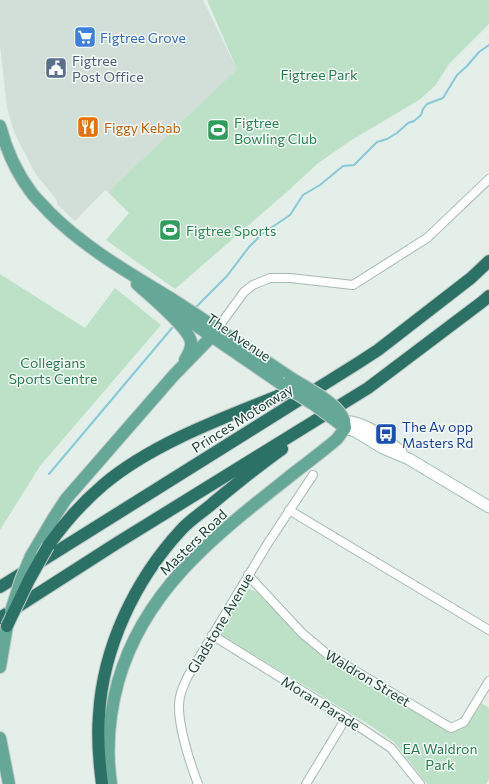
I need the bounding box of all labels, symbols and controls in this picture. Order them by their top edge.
supermarket icon: Figtree Grove [72,24,98,50]
place label: Figtree Grove [100,29,186,46]
place label: Figtree Post Office [72,52,144,85]
public building icon: Figtree Post Office [43,55,69,81]
park label: Figtree Park [280,66,358,83]
restaurant icon: Figgy Kebab [75,114,101,140]
place label: Figtree Bowling Club [234,114,317,147]
sports icon: Figtree Bowling Club [205,117,231,143]
place label: Figgy Kebab [104,119,181,136]
sports icon: Figtree Sports [157,217,183,243]
place label: Figtree Sports [186,222,276,239]
street label: The Avenue [204,309,274,365]
park label: Collegians Sports Centre [9,354,97,387]
street label: Princes Motorway [188,380,296,456]
place label: The Av opp Masters Rd [402,418,473,451]
bus stop icon: The Av opp Masters Rd [373,421,399,447]
street label: Masters Road [156,506,230,578]
street label: Gladstone Avenue [183,570,257,676]
street label: Waldron Street [322,646,414,710]
street label: Moran Parade [279,672,363,734]
park label: EA Waldron Park [403,740,477,773]

